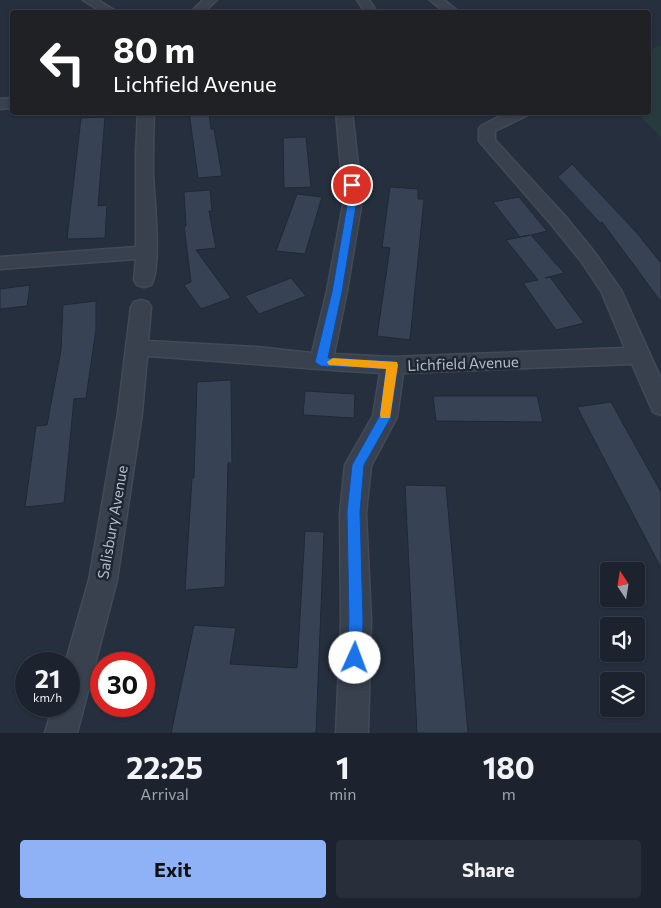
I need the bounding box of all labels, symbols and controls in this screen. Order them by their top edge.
text: 80 m [113,27,195,70]
icon: left [30,30,95,95]
text: Lichfield Avenue [113,70,277,97]
pin [331,164,373,206]
icon: arrive [338,171,366,199]
street label: Lichfield Avenue [407,352,519,374]
street label: Salisbury Avenue [93,464,131,580]
north arrow [600,562,645,608]
map controls [600,562,645,717]
button: sound [600,617,645,662]
position arrow [328,631,380,683]
speed limit sign: 30 [90,652,155,717]
text: 21 [35,663,60,693]
button: layers [600,672,645,717]
text: km/h [33,690,62,704]
text: 22:25 [126,748,203,785]
text: 1 [336,748,350,785]
text: 180 [483,748,535,785]
text: Arrival [140,784,189,803]
text: min [329,784,356,803]
text: m [502,784,516,803]
button: Exit [20,840,326,898]
button: Share [336,840,641,898]

